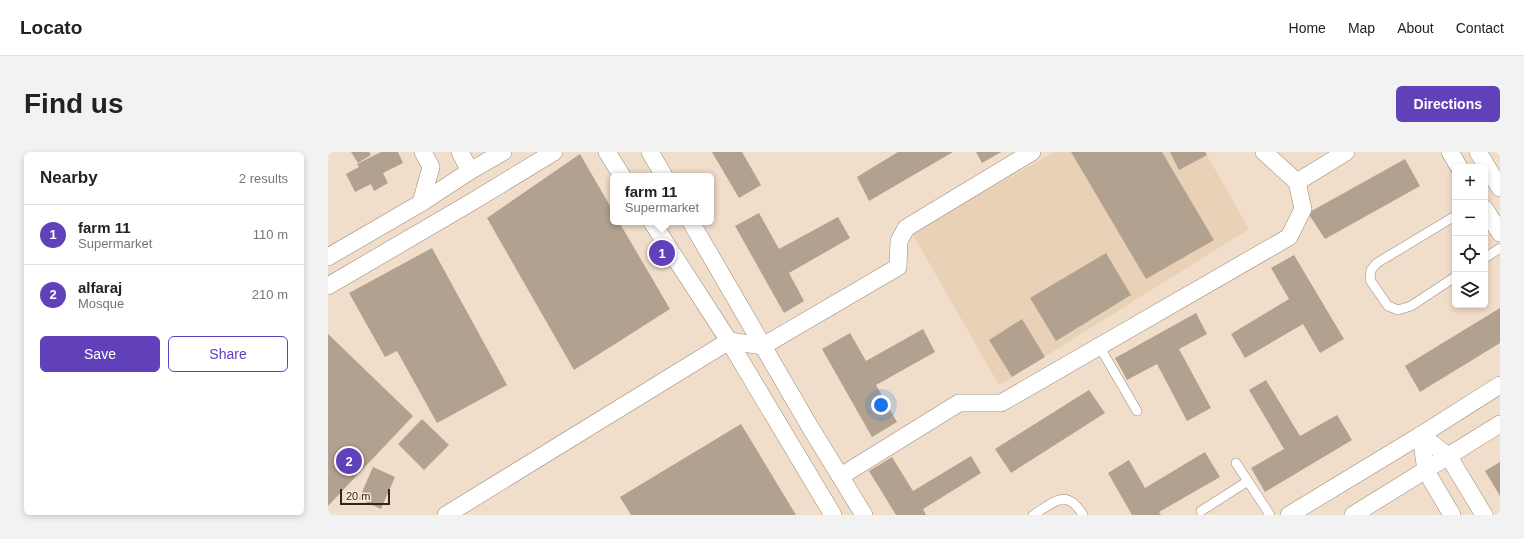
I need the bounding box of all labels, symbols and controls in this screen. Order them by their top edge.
text: Locato [20,17,82,38]
text: Home [1289,20,1326,36]
text: Map [1348,20,1375,36]
text: About [1397,20,1434,36]
text: Contact [1456,20,1504,36]
button: Directions [1396,86,1500,122]
text: Find us [24,88,124,119]
map controls [1452,164,1488,308]
button: + [1452,164,1488,200]
text: Nearby [40,168,98,187]
text: 2 results [239,171,288,186]
popup [610,173,714,225]
text: farm 11 [625,183,677,200]
text: Supermarket [625,200,699,215]
button: − [1452,200,1488,236]
text: farm 11 [78,219,131,236]
text: 1 [49,227,57,242]
text: 110 m [253,227,288,242]
text: Supermarket [78,236,152,251]
button: locate [1452,236,1488,272]
pin: 1 [649,238,675,268]
button: layers [1452,272,1488,308]
text: alfaraj [78,279,122,296]
text: 2 [49,287,57,302]
text: 210 m [252,287,288,302]
text: Mosque [78,296,124,311]
button: Save [40,336,160,372]
button: Share [168,336,288,372]
your location [871,395,891,415]
pin: 2 [336,446,362,476]
scale bar [340,487,390,506]
text: 20 m [346,490,370,502]

